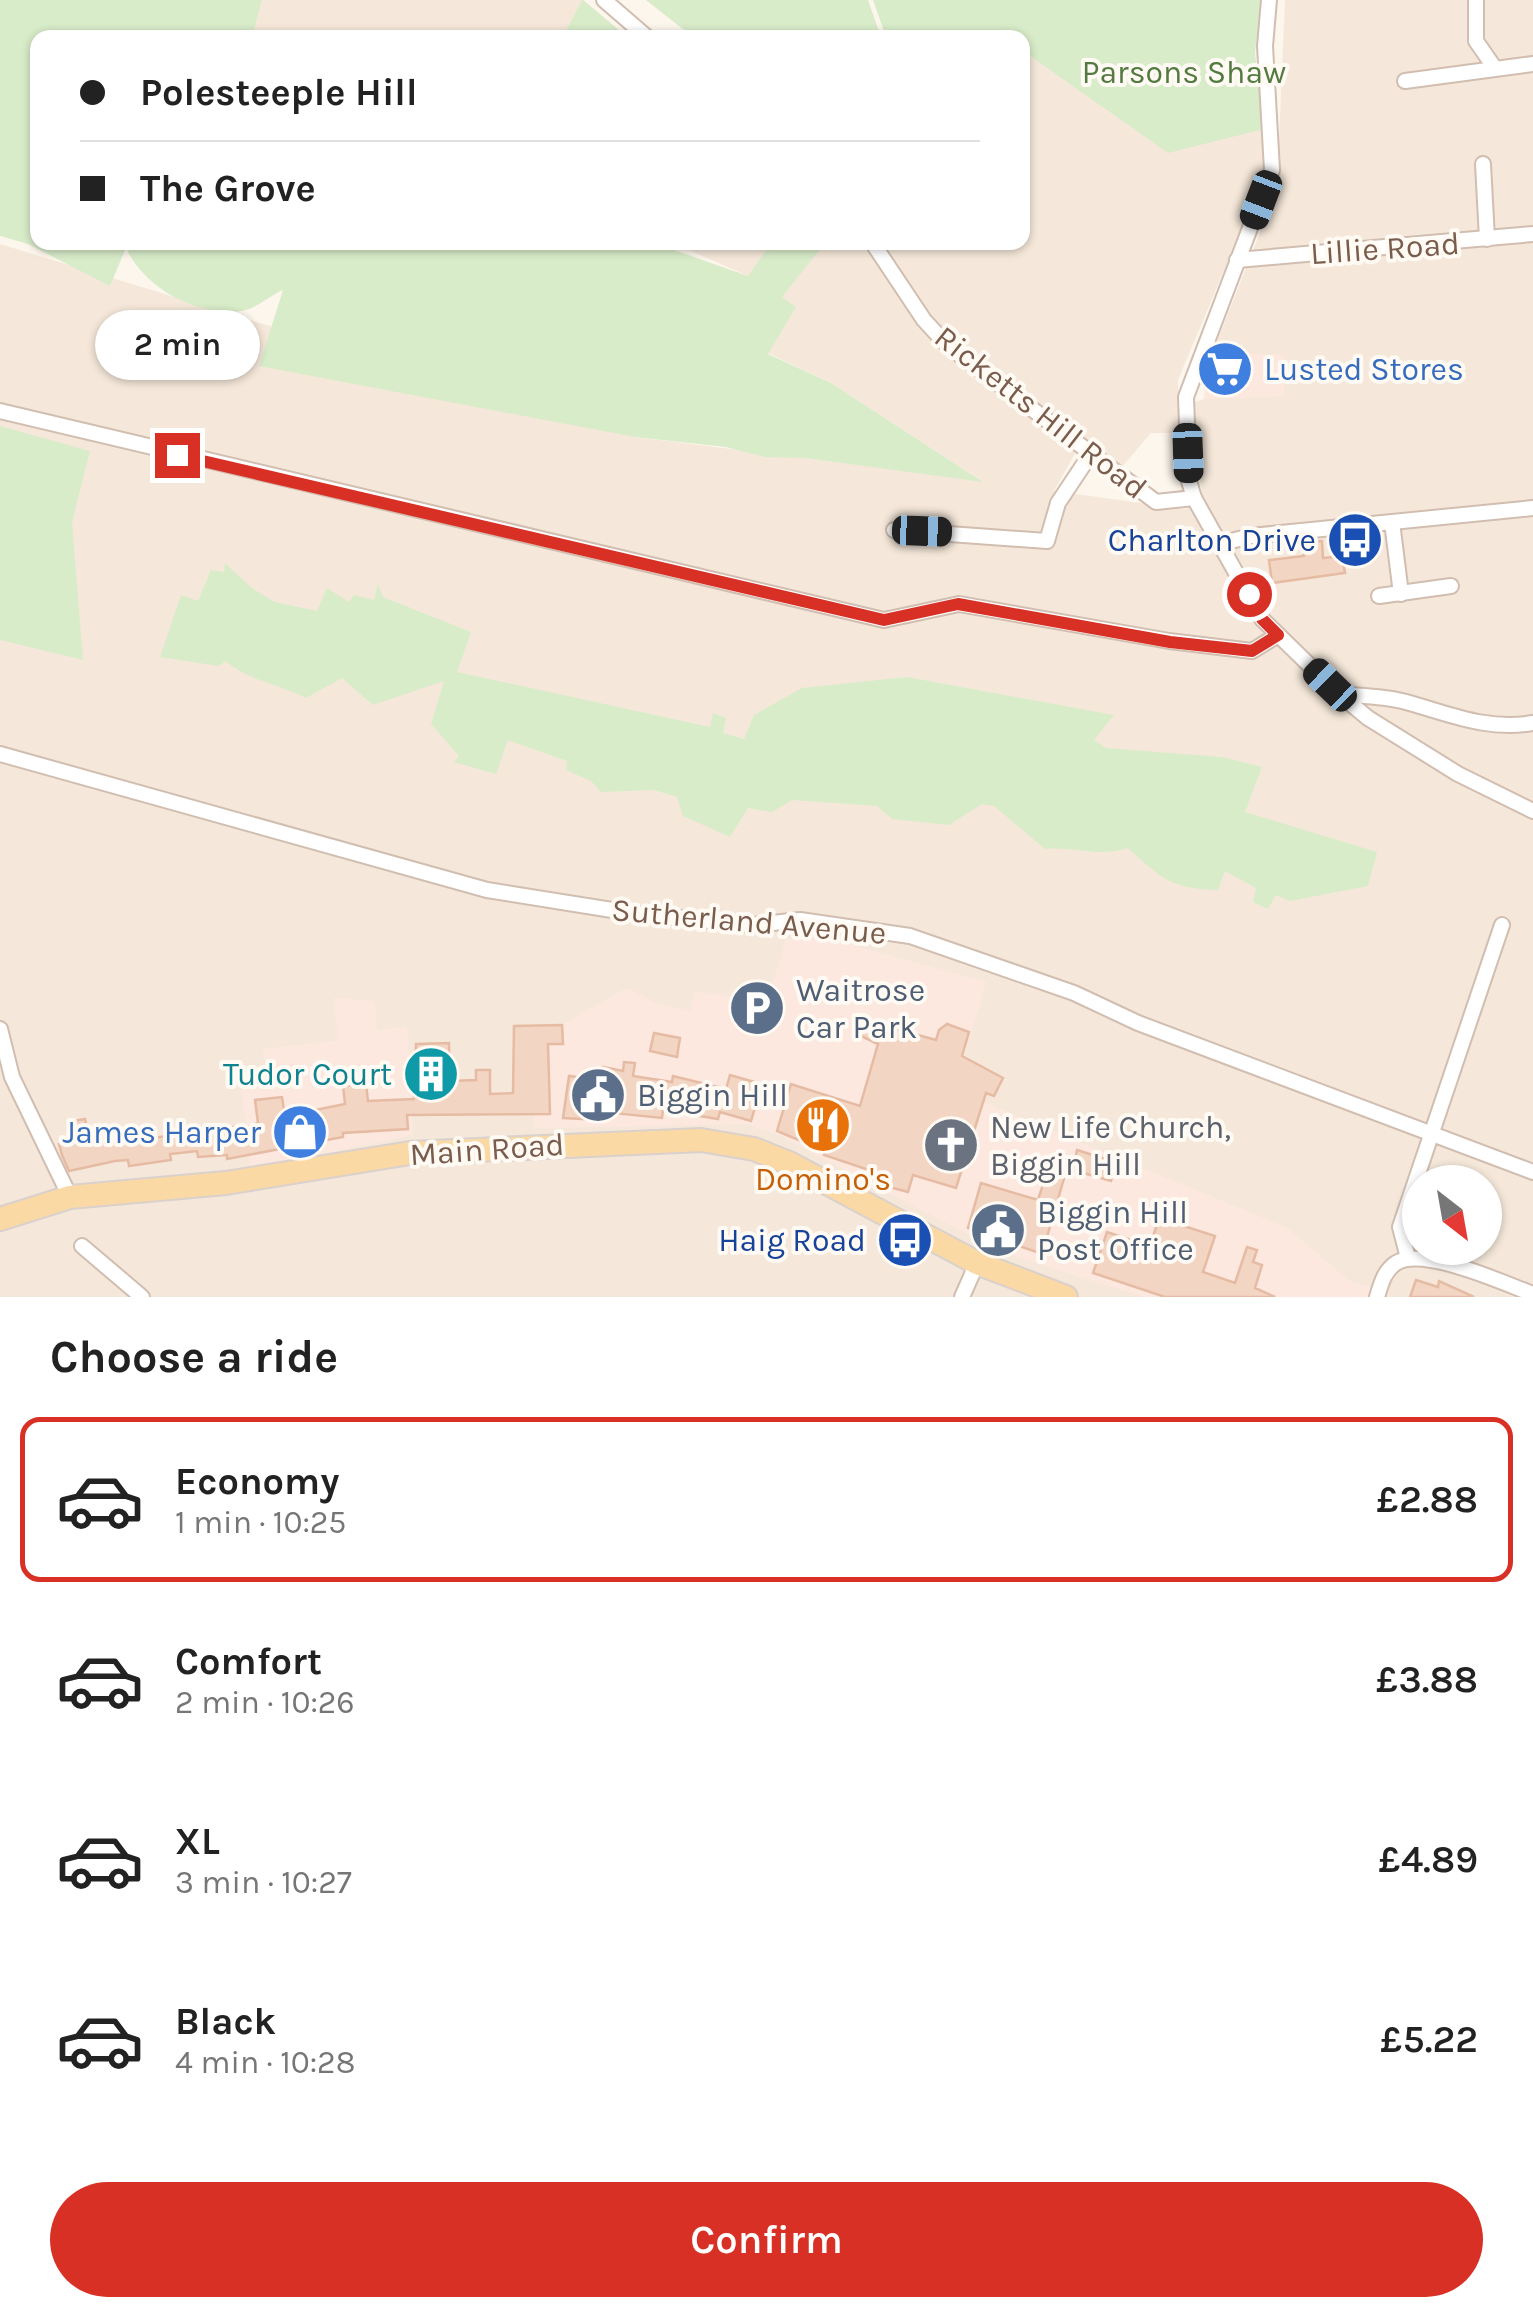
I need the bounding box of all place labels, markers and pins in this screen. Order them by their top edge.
supermarket icon: Lusted Stores [1195,339,1255,399]
place label: Lusted Stores [1264,351,1464,388]
bus stop icon: Charlton Drive [1325,510,1385,570]
place label: Charlton Drive [1108,522,1316,559]
place label: Waitrose Car Park [796,972,925,1046]
parking icon: Waitrose Car Park [727,978,787,1038]
building icon: Tudor Court [401,1044,461,1104]
place label: Tudor Court [223,1056,392,1093]
public building icon: Biggin Hill [568,1065,628,1125]
place label: Biggin Hill [637,1077,788,1114]
restaurant icon: Domino's [793,1095,853,1155]
shop icon: James Harper [270,1102,330,1162]
place label: New Life Church, Biggin Hill [990,1109,1231,1183]
place label: James Harper [62,1114,261,1151]
church icon: New Life Church, Biggin Hill [921,1115,981,1175]
place label: Domino's [755,1161,891,1198]
place label: Biggin Hill Post Office [1037,1194,1194,1268]
public building icon: Biggin Hill Post Office [968,1200,1028,1260]
bus stop icon: Haig Road [875,1210,935,1270]
place label: Haig Road [718,1222,866,1259]

